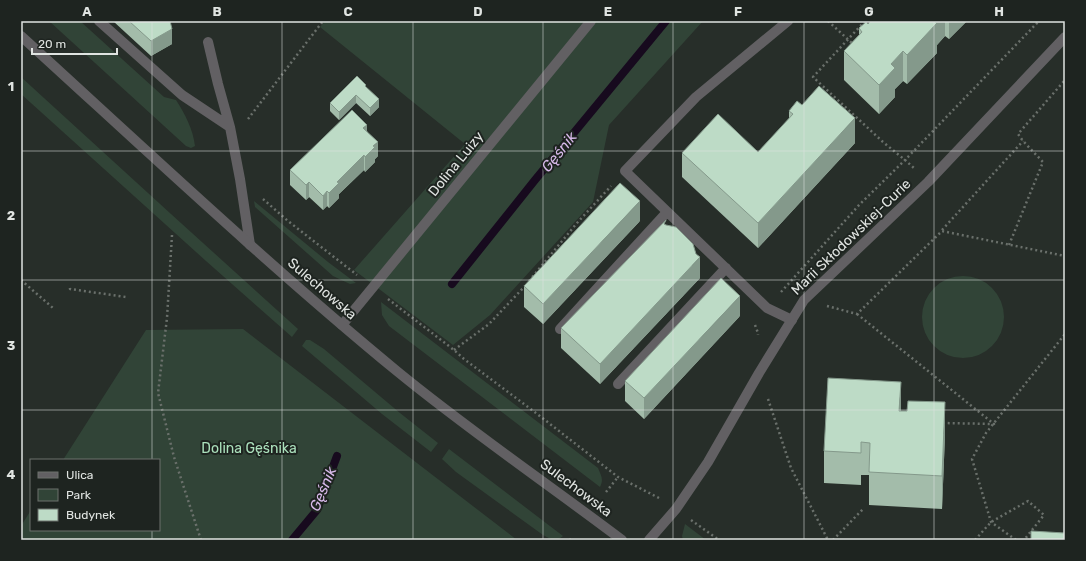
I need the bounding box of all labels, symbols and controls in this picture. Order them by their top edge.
text: A [82,4,92,19]
text: B [212,4,222,19]
text: C [343,4,353,19]
text: D [473,4,483,19]
text: E [604,4,612,19]
text: F [734,4,742,19]
text: G [864,4,874,19]
text: H [994,4,1004,19]
scale bar [32,30,117,56]
text: 20 m [38,37,66,51]
text: 1 [8,79,14,94]
street label: Dolina Luizy [425,128,487,200]
water label: Gęśnik [537,128,581,176]
street label: Marii Skłodowskiej-Curie [788,175,914,299]
text: 2 [7,208,15,223]
street label: Sulechowska [284,255,360,323]
text: 3 [7,338,16,353]
park label: Dolina Gęśnika [201,440,297,457]
street label: Sulechowska [537,455,615,521]
legend [30,459,160,531]
water label: Gęśnik [306,464,341,514]
text: 4 [7,467,16,482]
text: Ulica [66,468,93,482]
text: Park [66,488,92,502]
text: Budynek [66,508,116,522]

